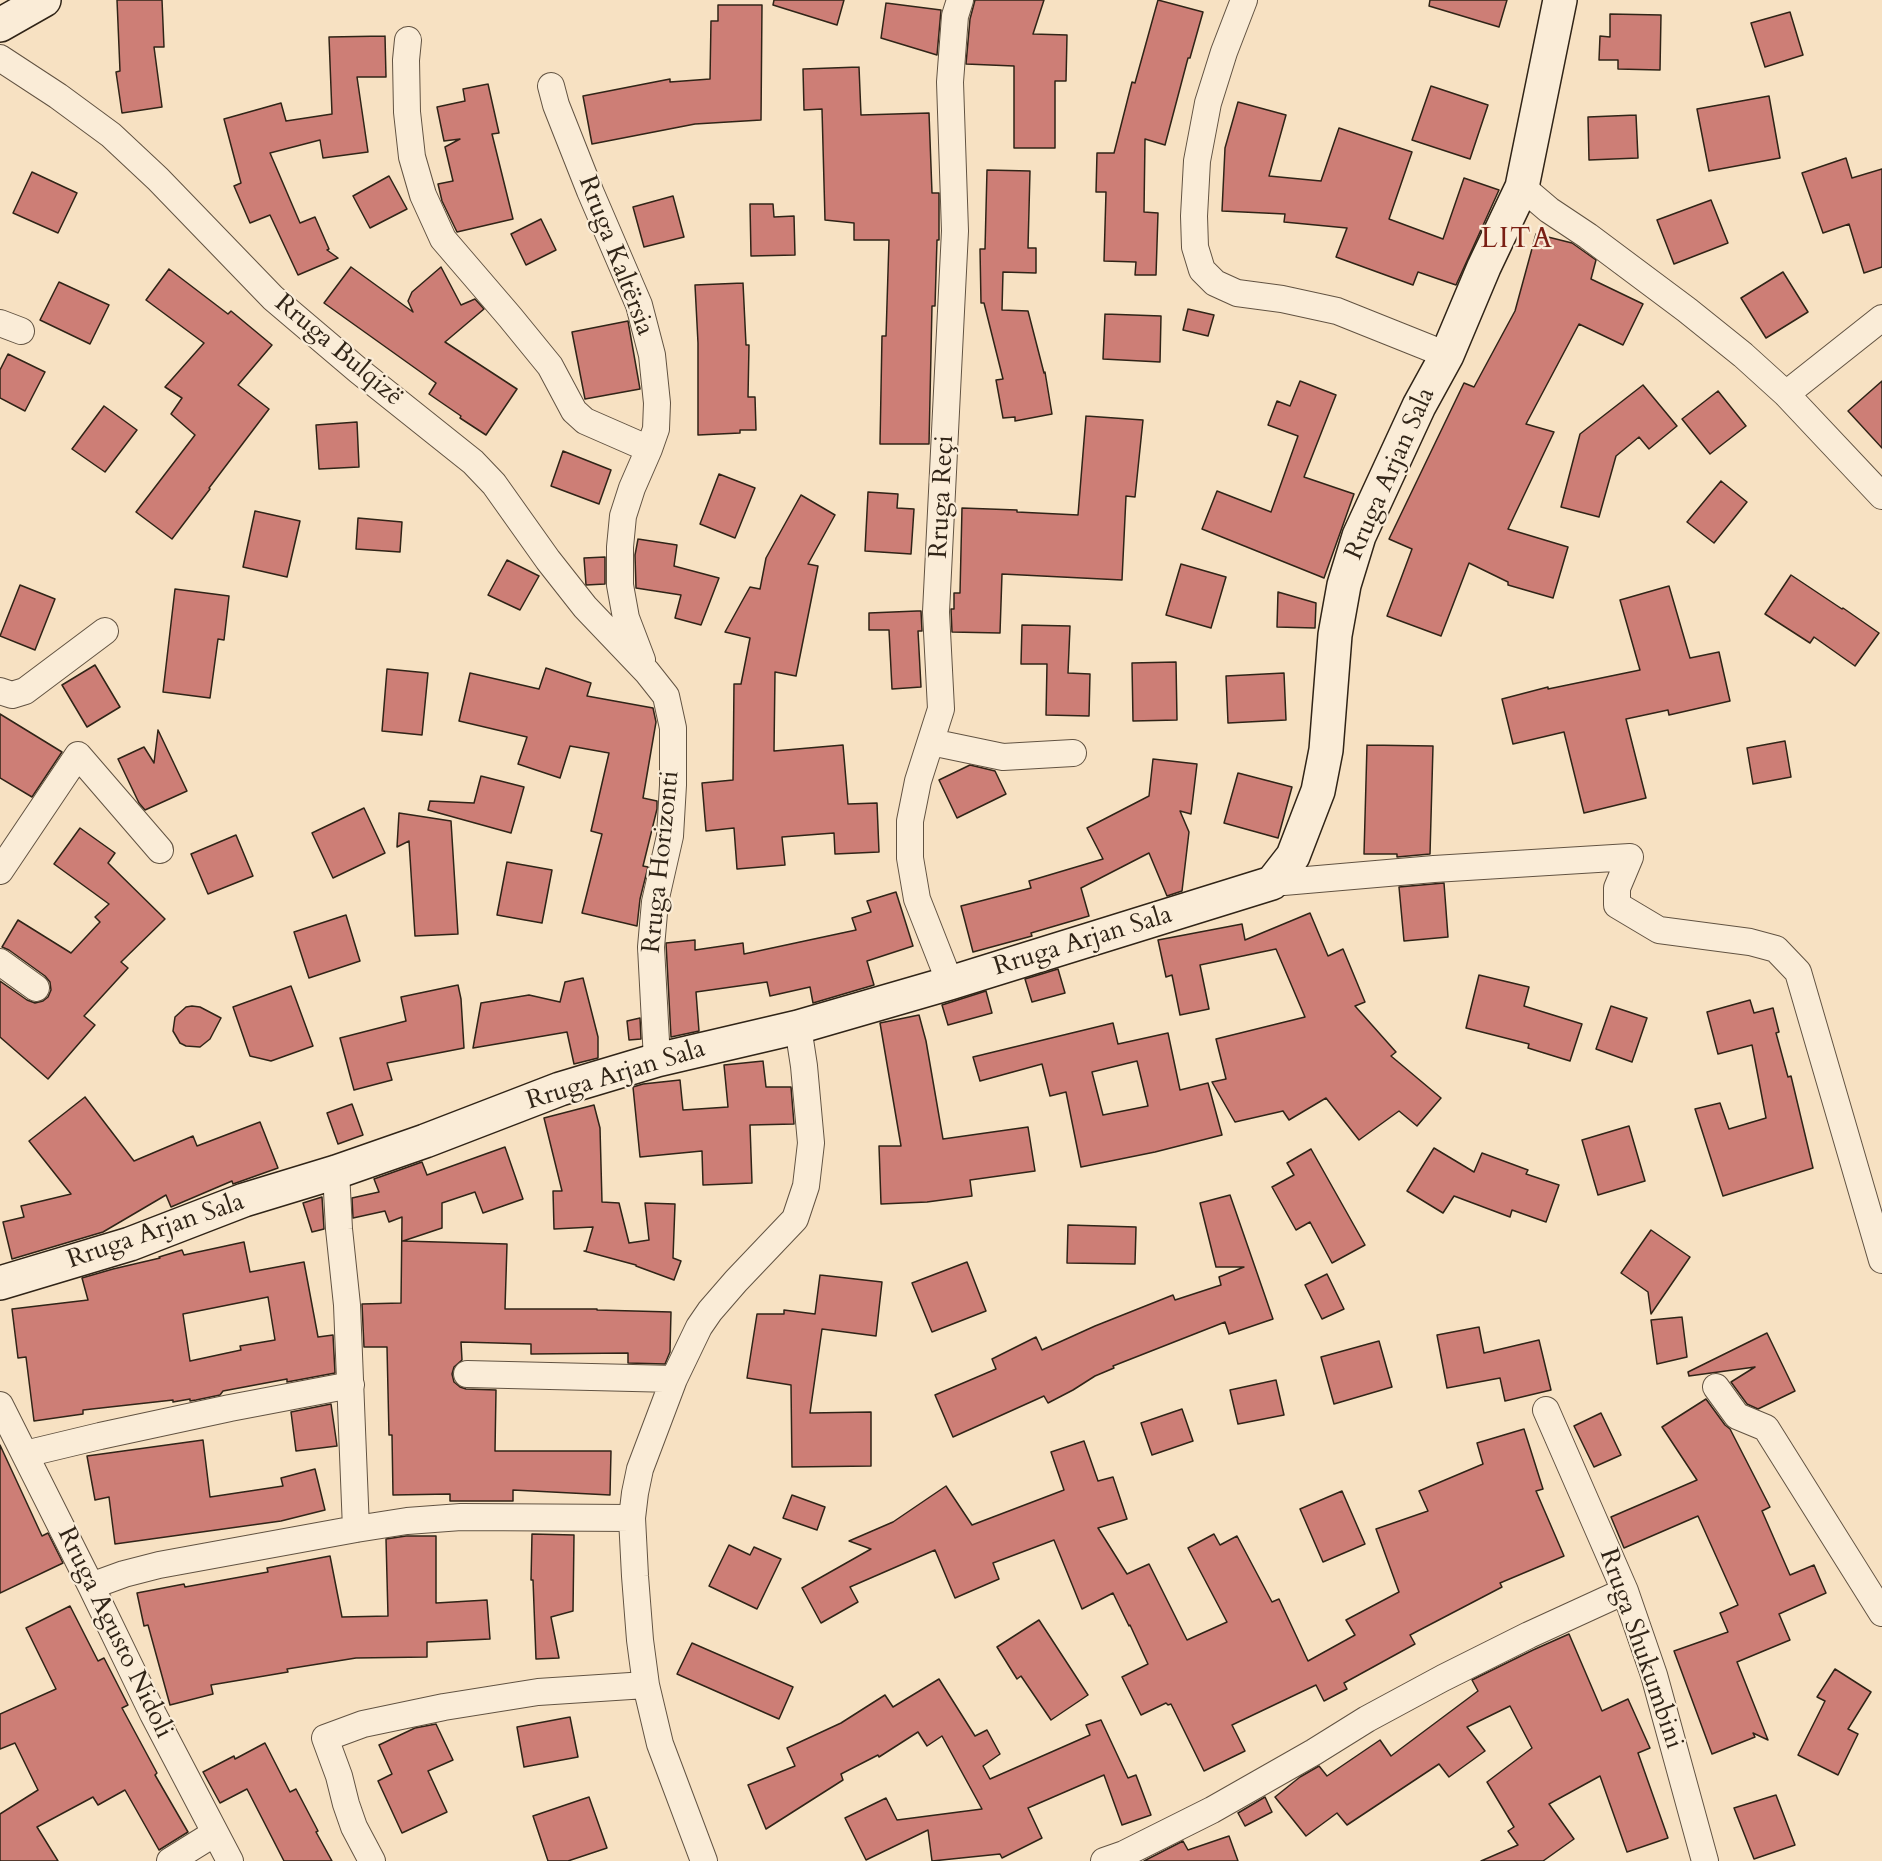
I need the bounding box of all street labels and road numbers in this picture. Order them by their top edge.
street label: Rruga Kaltërsia [570,172,660,340]
street label: Rruga Bulqizë [268,288,408,414]
street label: Rruga Arjan Sala [1339,383,1443,565]
street label: Rruga Reçi [924,434,962,560]
street label: Rruga Horizonti [637,769,687,955]
street label: Rruga Arjan Sala [990,900,1176,984]
street label: Rruga Arjan Sala [523,1034,709,1118]
street label: Rruga Arjan Sala [63,1187,249,1277]
street label: Rruga Agusto Nidoli [49,1522,179,1744]
street label: Rruga Shukumbini [1591,1545,1689,1753]

